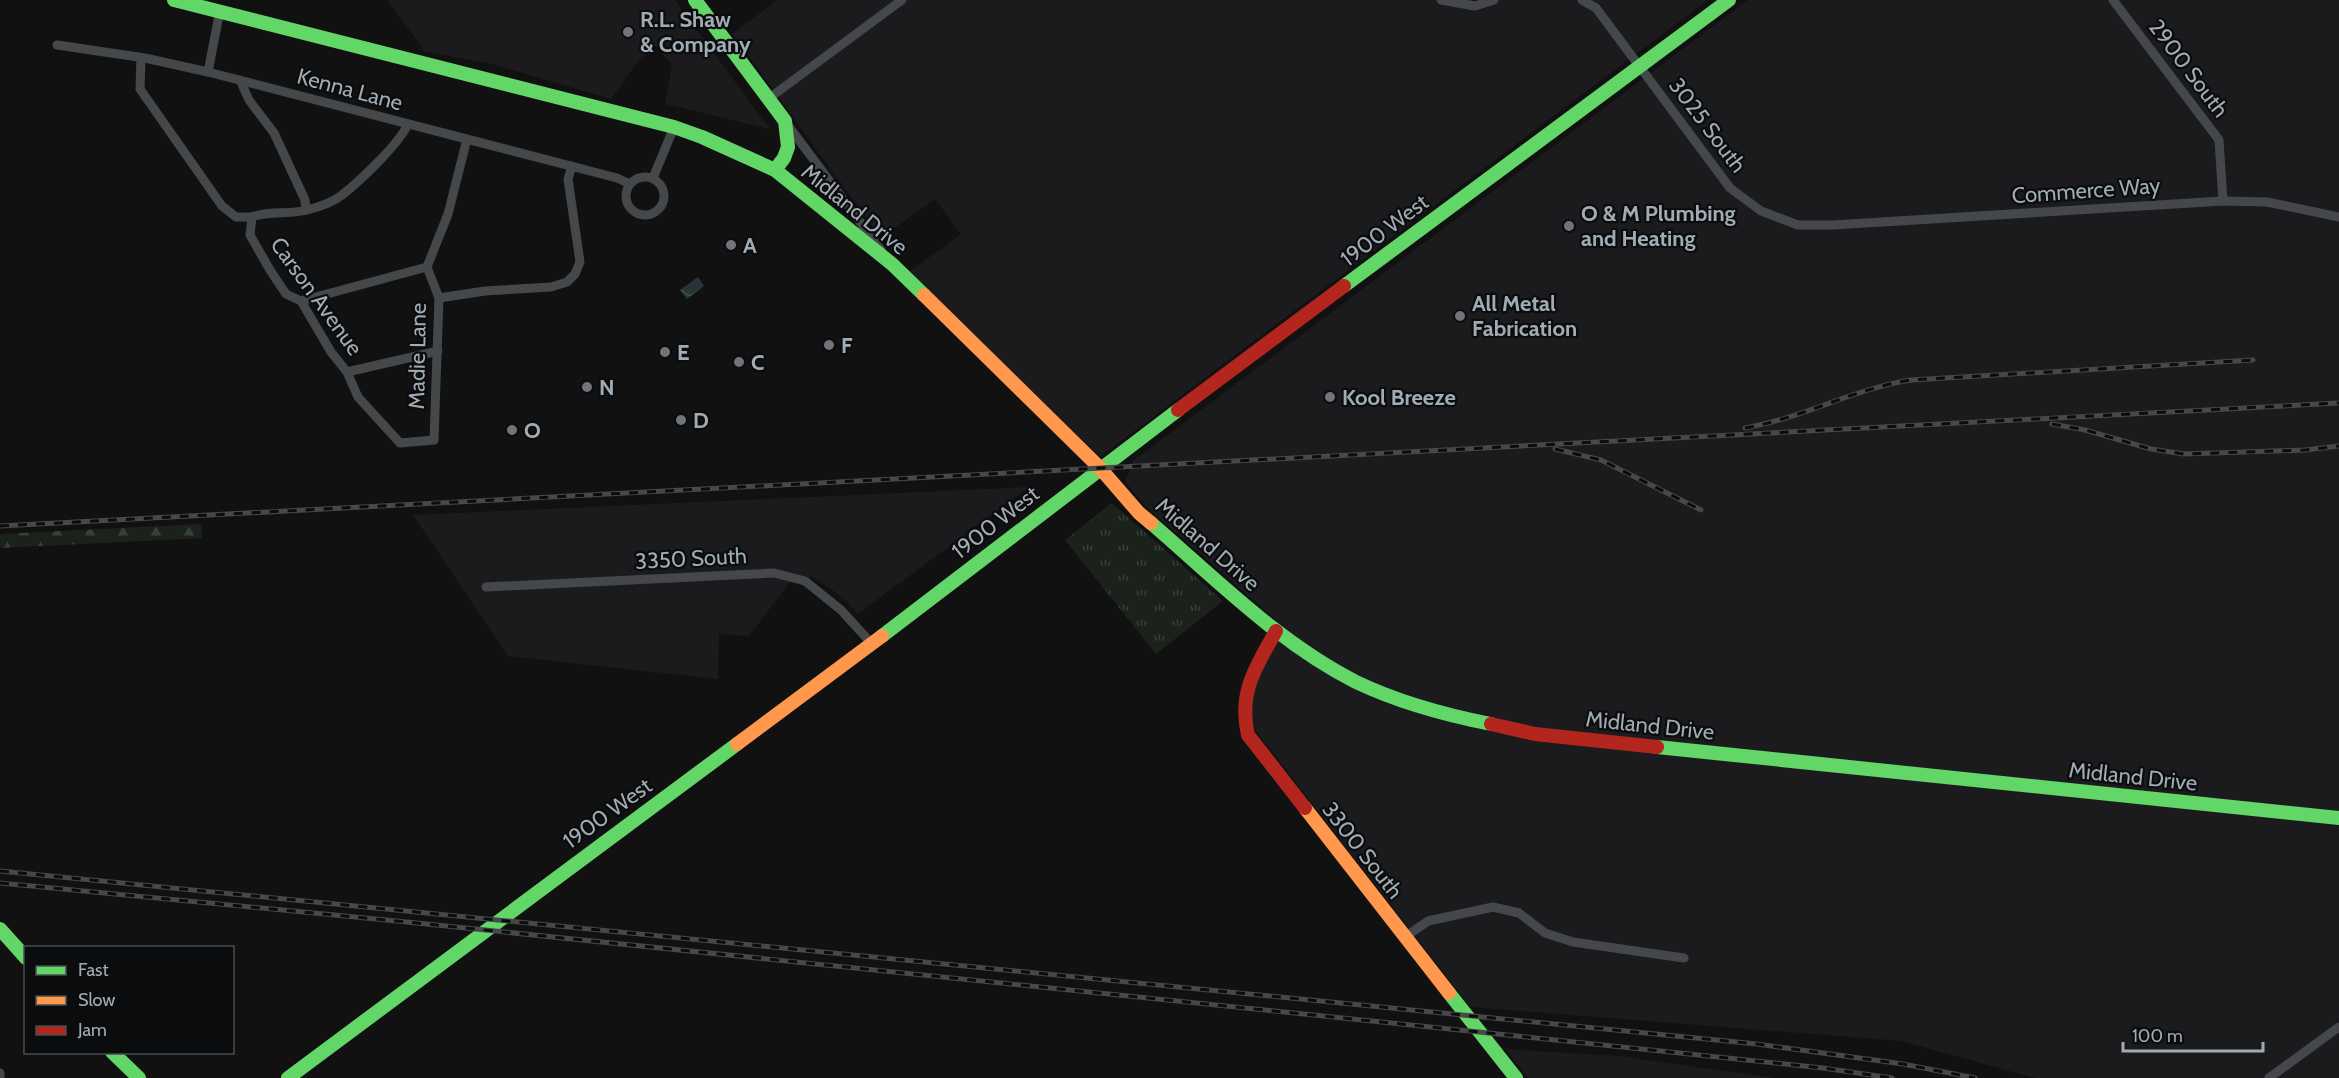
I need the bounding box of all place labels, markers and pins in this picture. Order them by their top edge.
place label: R.L. Shaw & Company [640,6,751,58]
marker: R.L. Shaw & Company [621,25,635,39]
place label: O & M Plumbing and Heating [1581,200,1736,252]
marker: O & M Plumbing and Heating [1562,219,1576,233]
place label: A [743,232,757,259]
marker: A [724,238,738,252]
place label: All Metal Fabrication [1472,290,1577,342]
marker: All Metal Fabrication [1453,309,1467,323]
place label: F [841,332,853,359]
marker: F [822,338,836,352]
place label: E [677,339,690,366]
marker: E [658,345,672,359]
place label: C [751,349,764,376]
marker: C [732,355,746,369]
place label: N [599,374,615,401]
marker: N [580,380,594,394]
place label: Kool Breeze [1342,384,1456,411]
marker: Kool Breeze [1323,390,1337,404]
place label: D [693,407,709,434]
marker: D [674,413,688,427]
place label: O [524,417,541,444]
marker: O [505,423,519,437]

